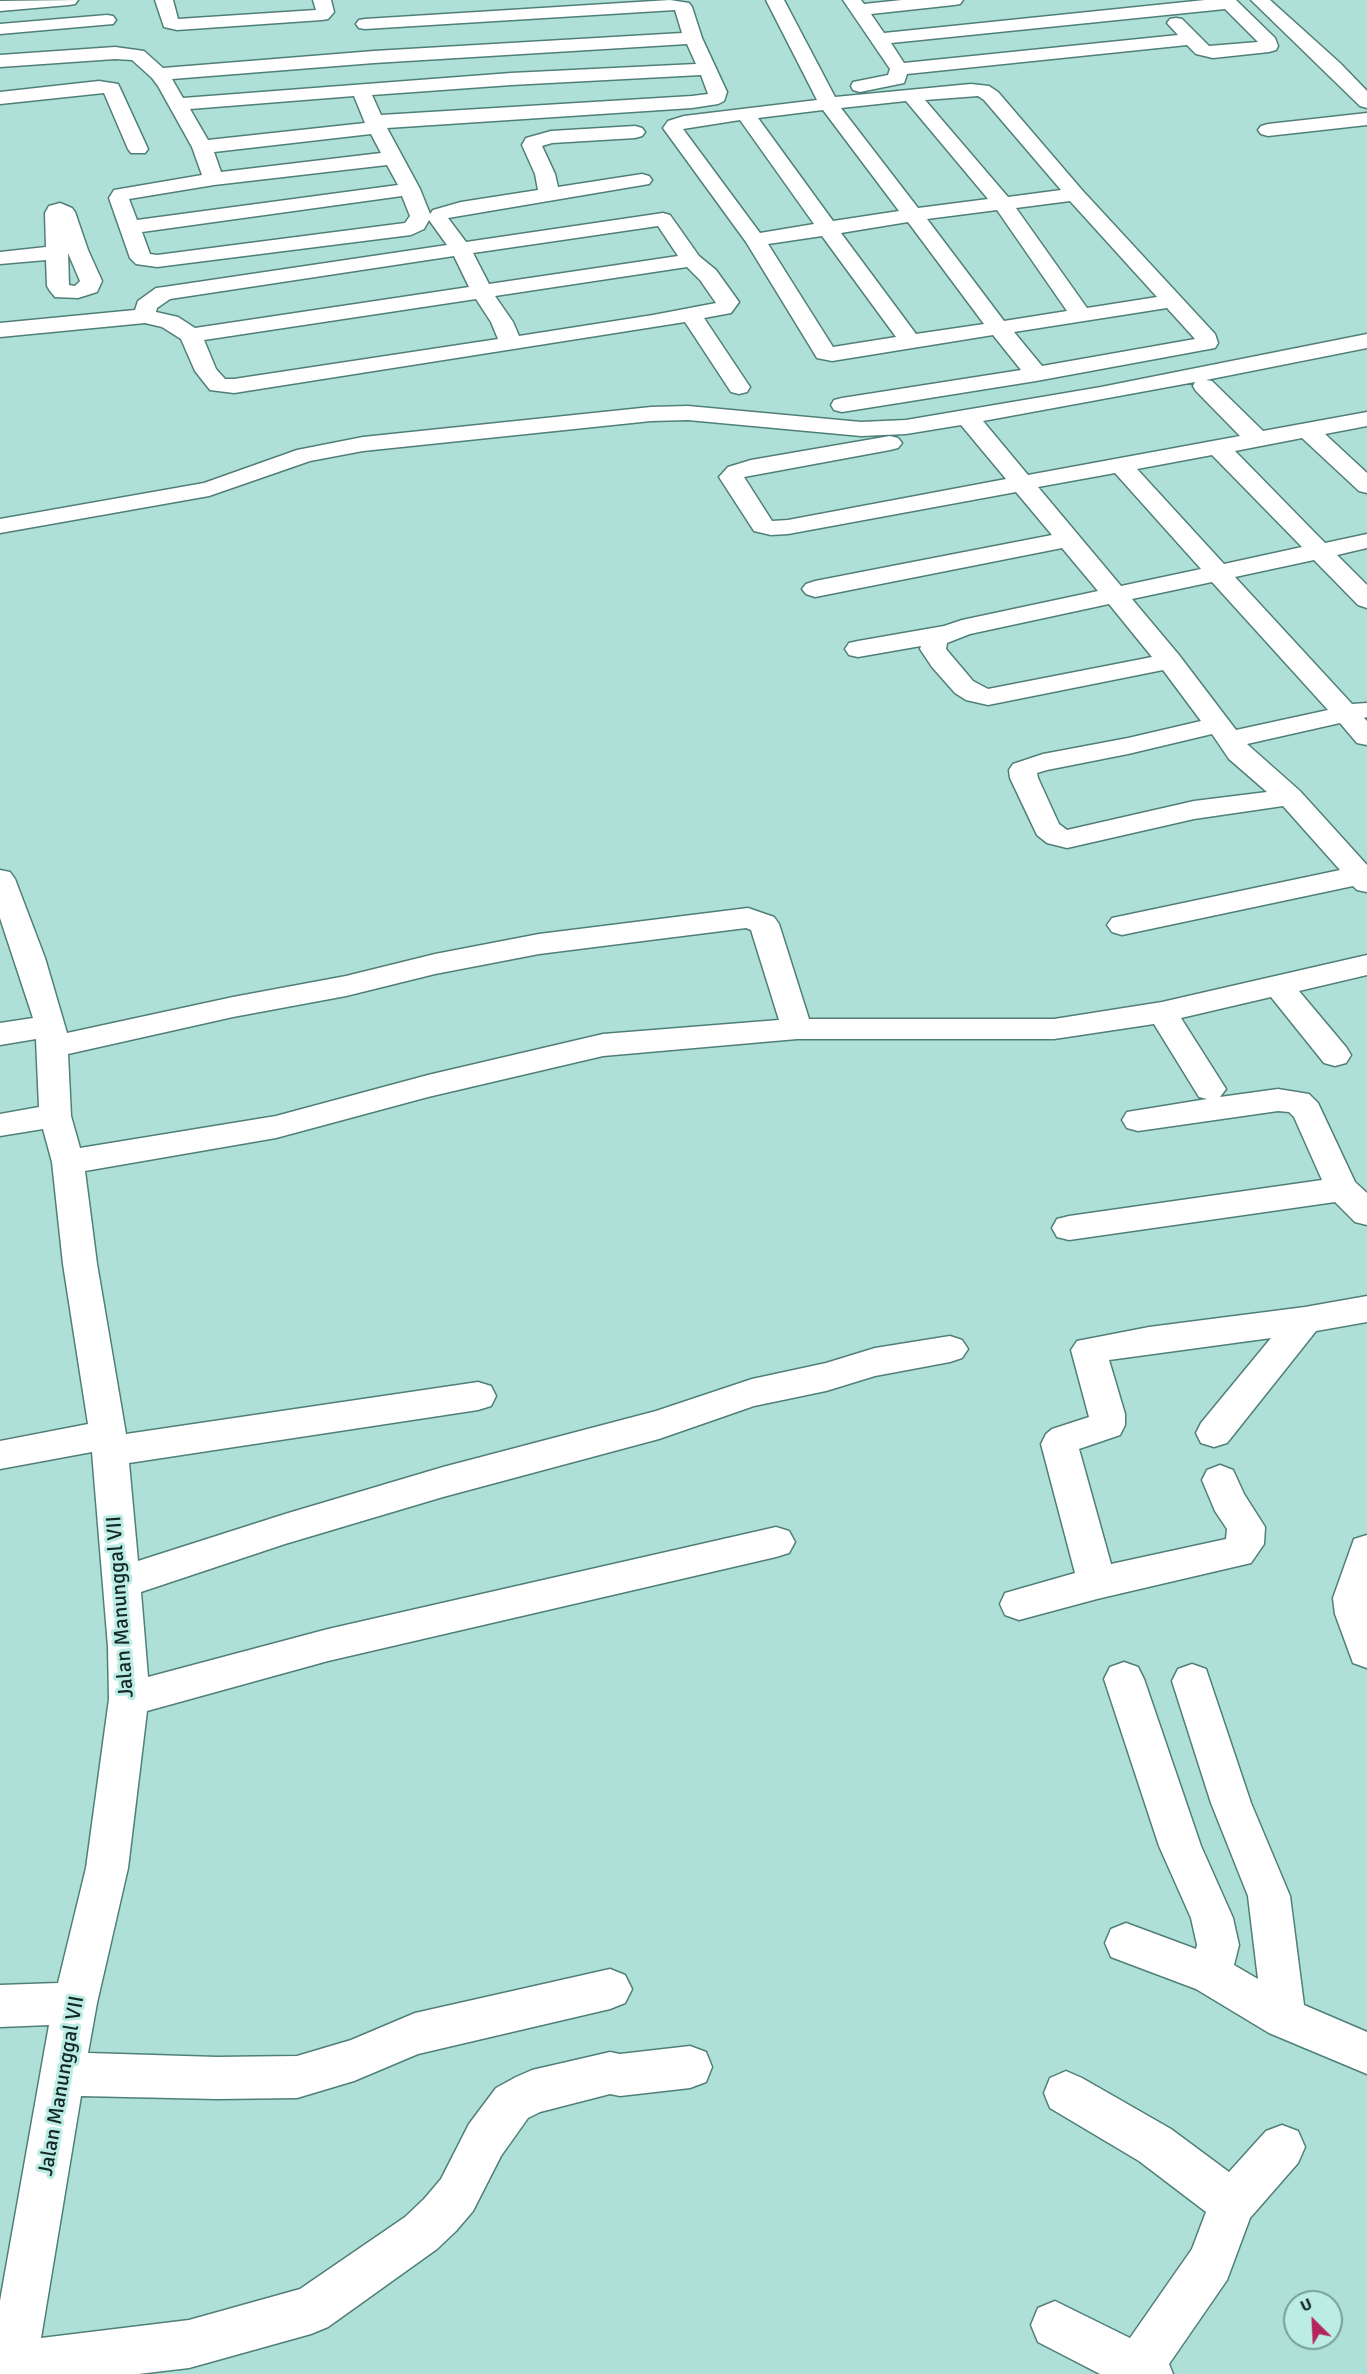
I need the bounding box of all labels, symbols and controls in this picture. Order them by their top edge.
street label: Jalan Manunggal VII [102,1515,140,1699]
street label: Jalan Manunggal VII [34,1994,90,2178]
north arrow [1283,2290,1343,2350]
text: U [1298,2294,1315,2317]

